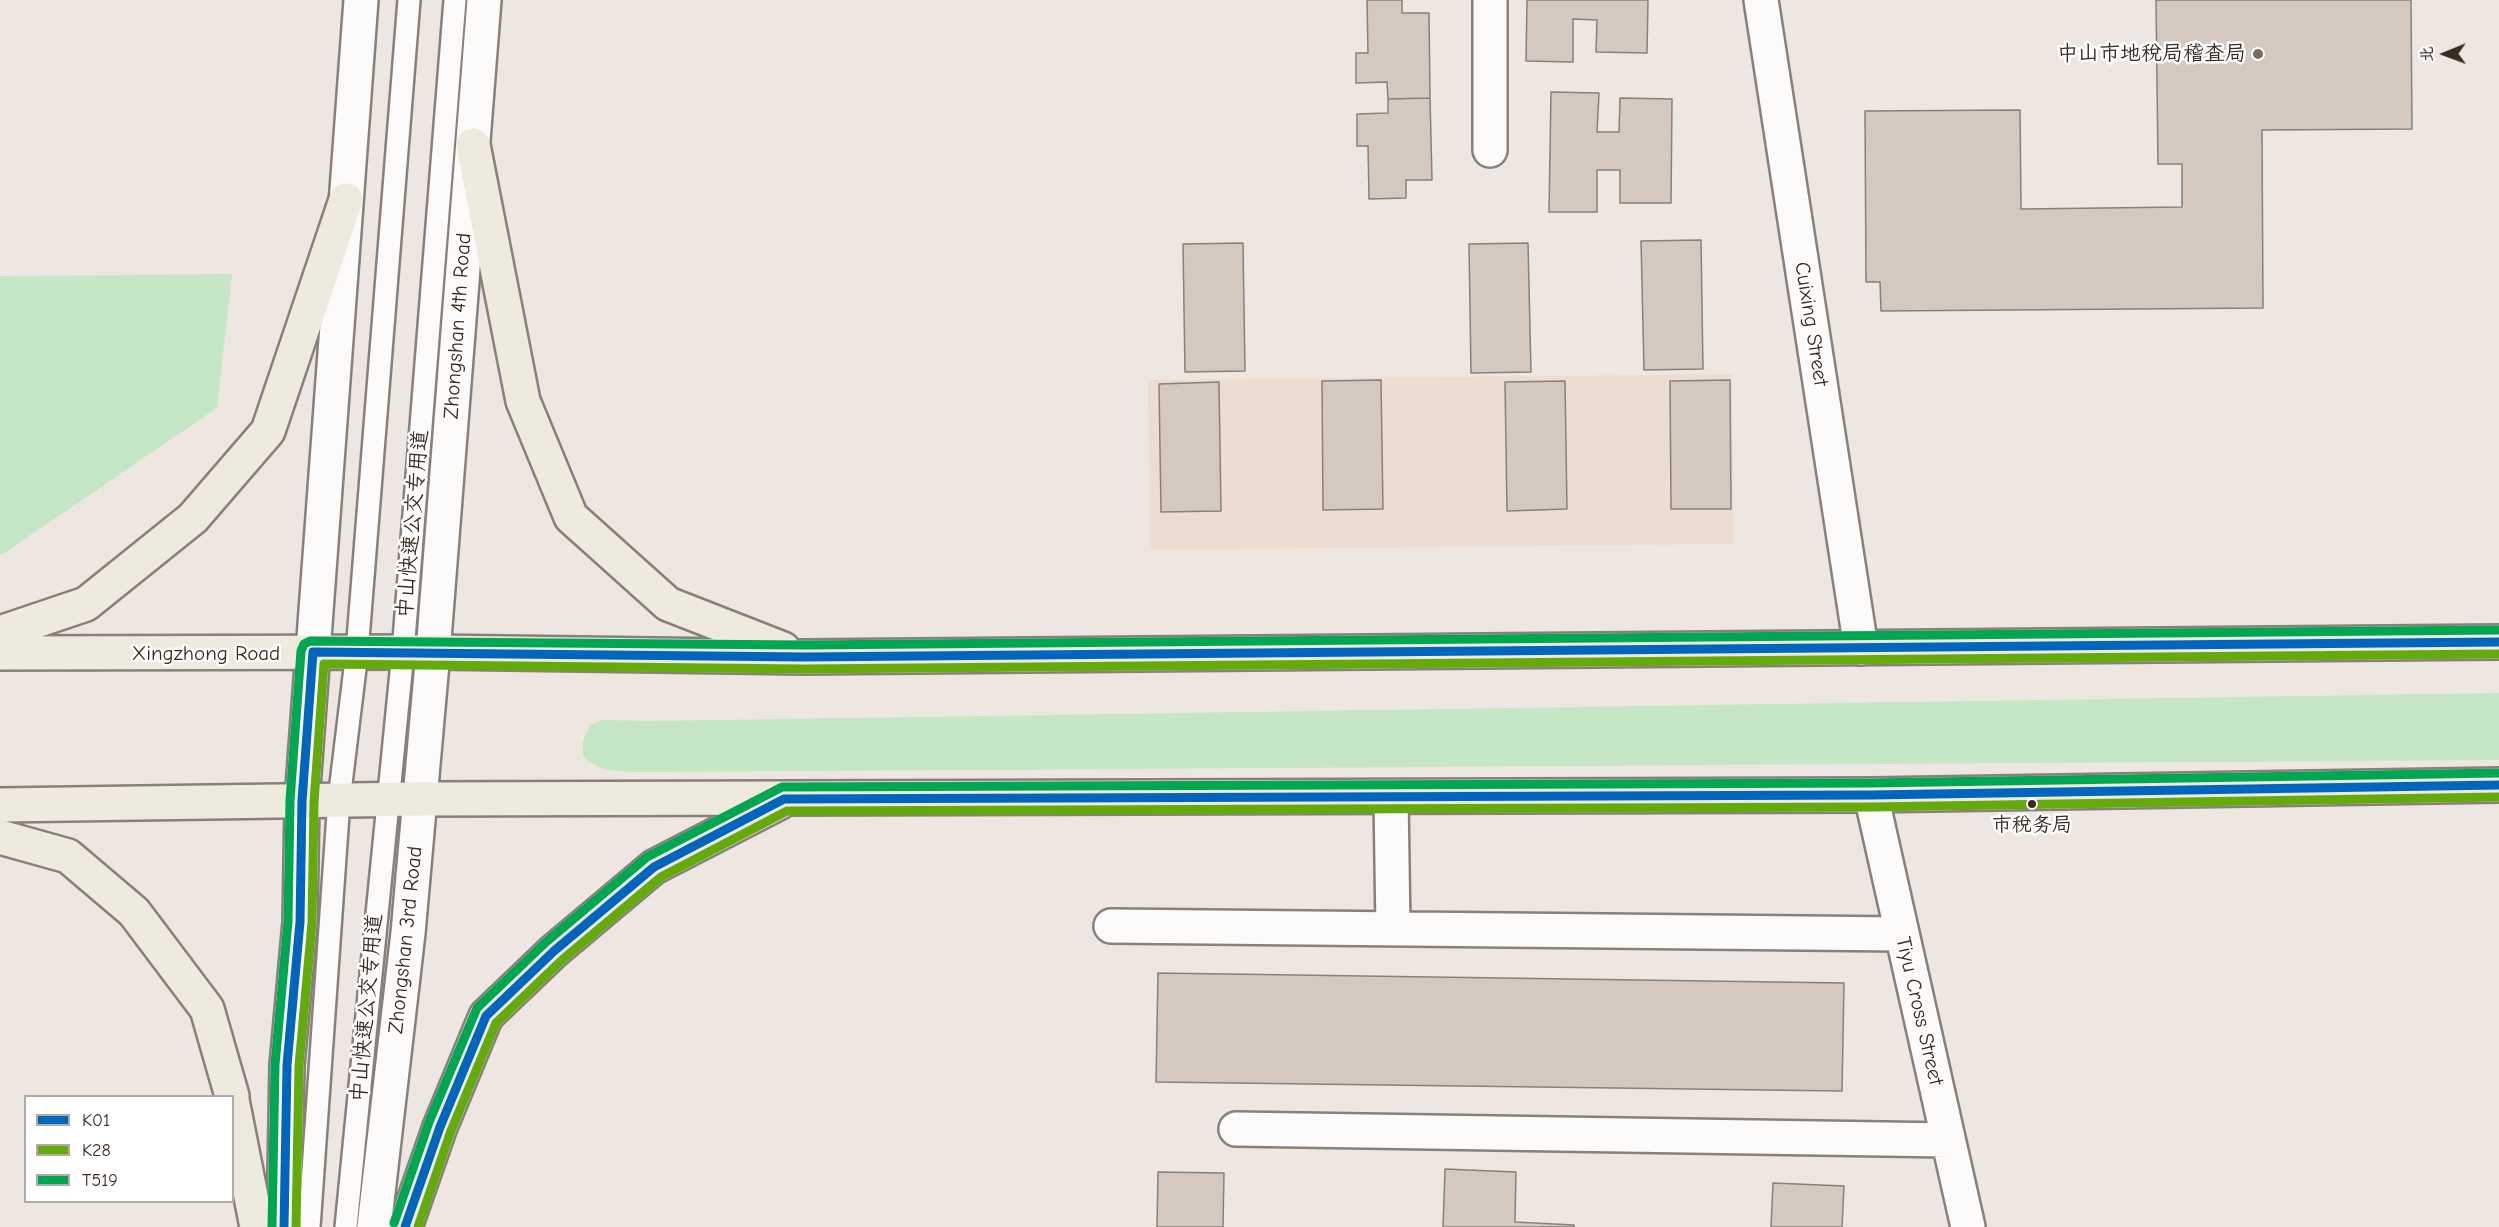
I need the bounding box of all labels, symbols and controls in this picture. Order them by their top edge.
north arrow [2415,24,2475,84]
place label: 中山市地税局稽查局 [2057,41,2246,67]
text: 北 [2418,46,2436,62]
marker: 中山市地税局稽查局 [2251,47,2265,61]
street label: Zhongshan 4th Road [439,232,477,420]
street label: Cuixing Street [1789,260,1833,388]
street label: 中山快速公交专用道 [392,429,434,619]
street label: Xingzhong Road [132,641,280,667]
marker: 市税务局 [2026,798,2038,810]
place label: 市税务局 [1992,813,2072,837]
street label: Zhongshan 3rd Road [384,845,428,1035]
street label: 中山快速公交专用道 [346,913,388,1103]
street label: Tiyu Cross Street [1890,934,1948,1088]
legend [24,1095,234,1203]
text: K01 [82,1110,110,1131]
text: K28 [82,1140,111,1161]
text: T519 [82,1170,118,1191]

